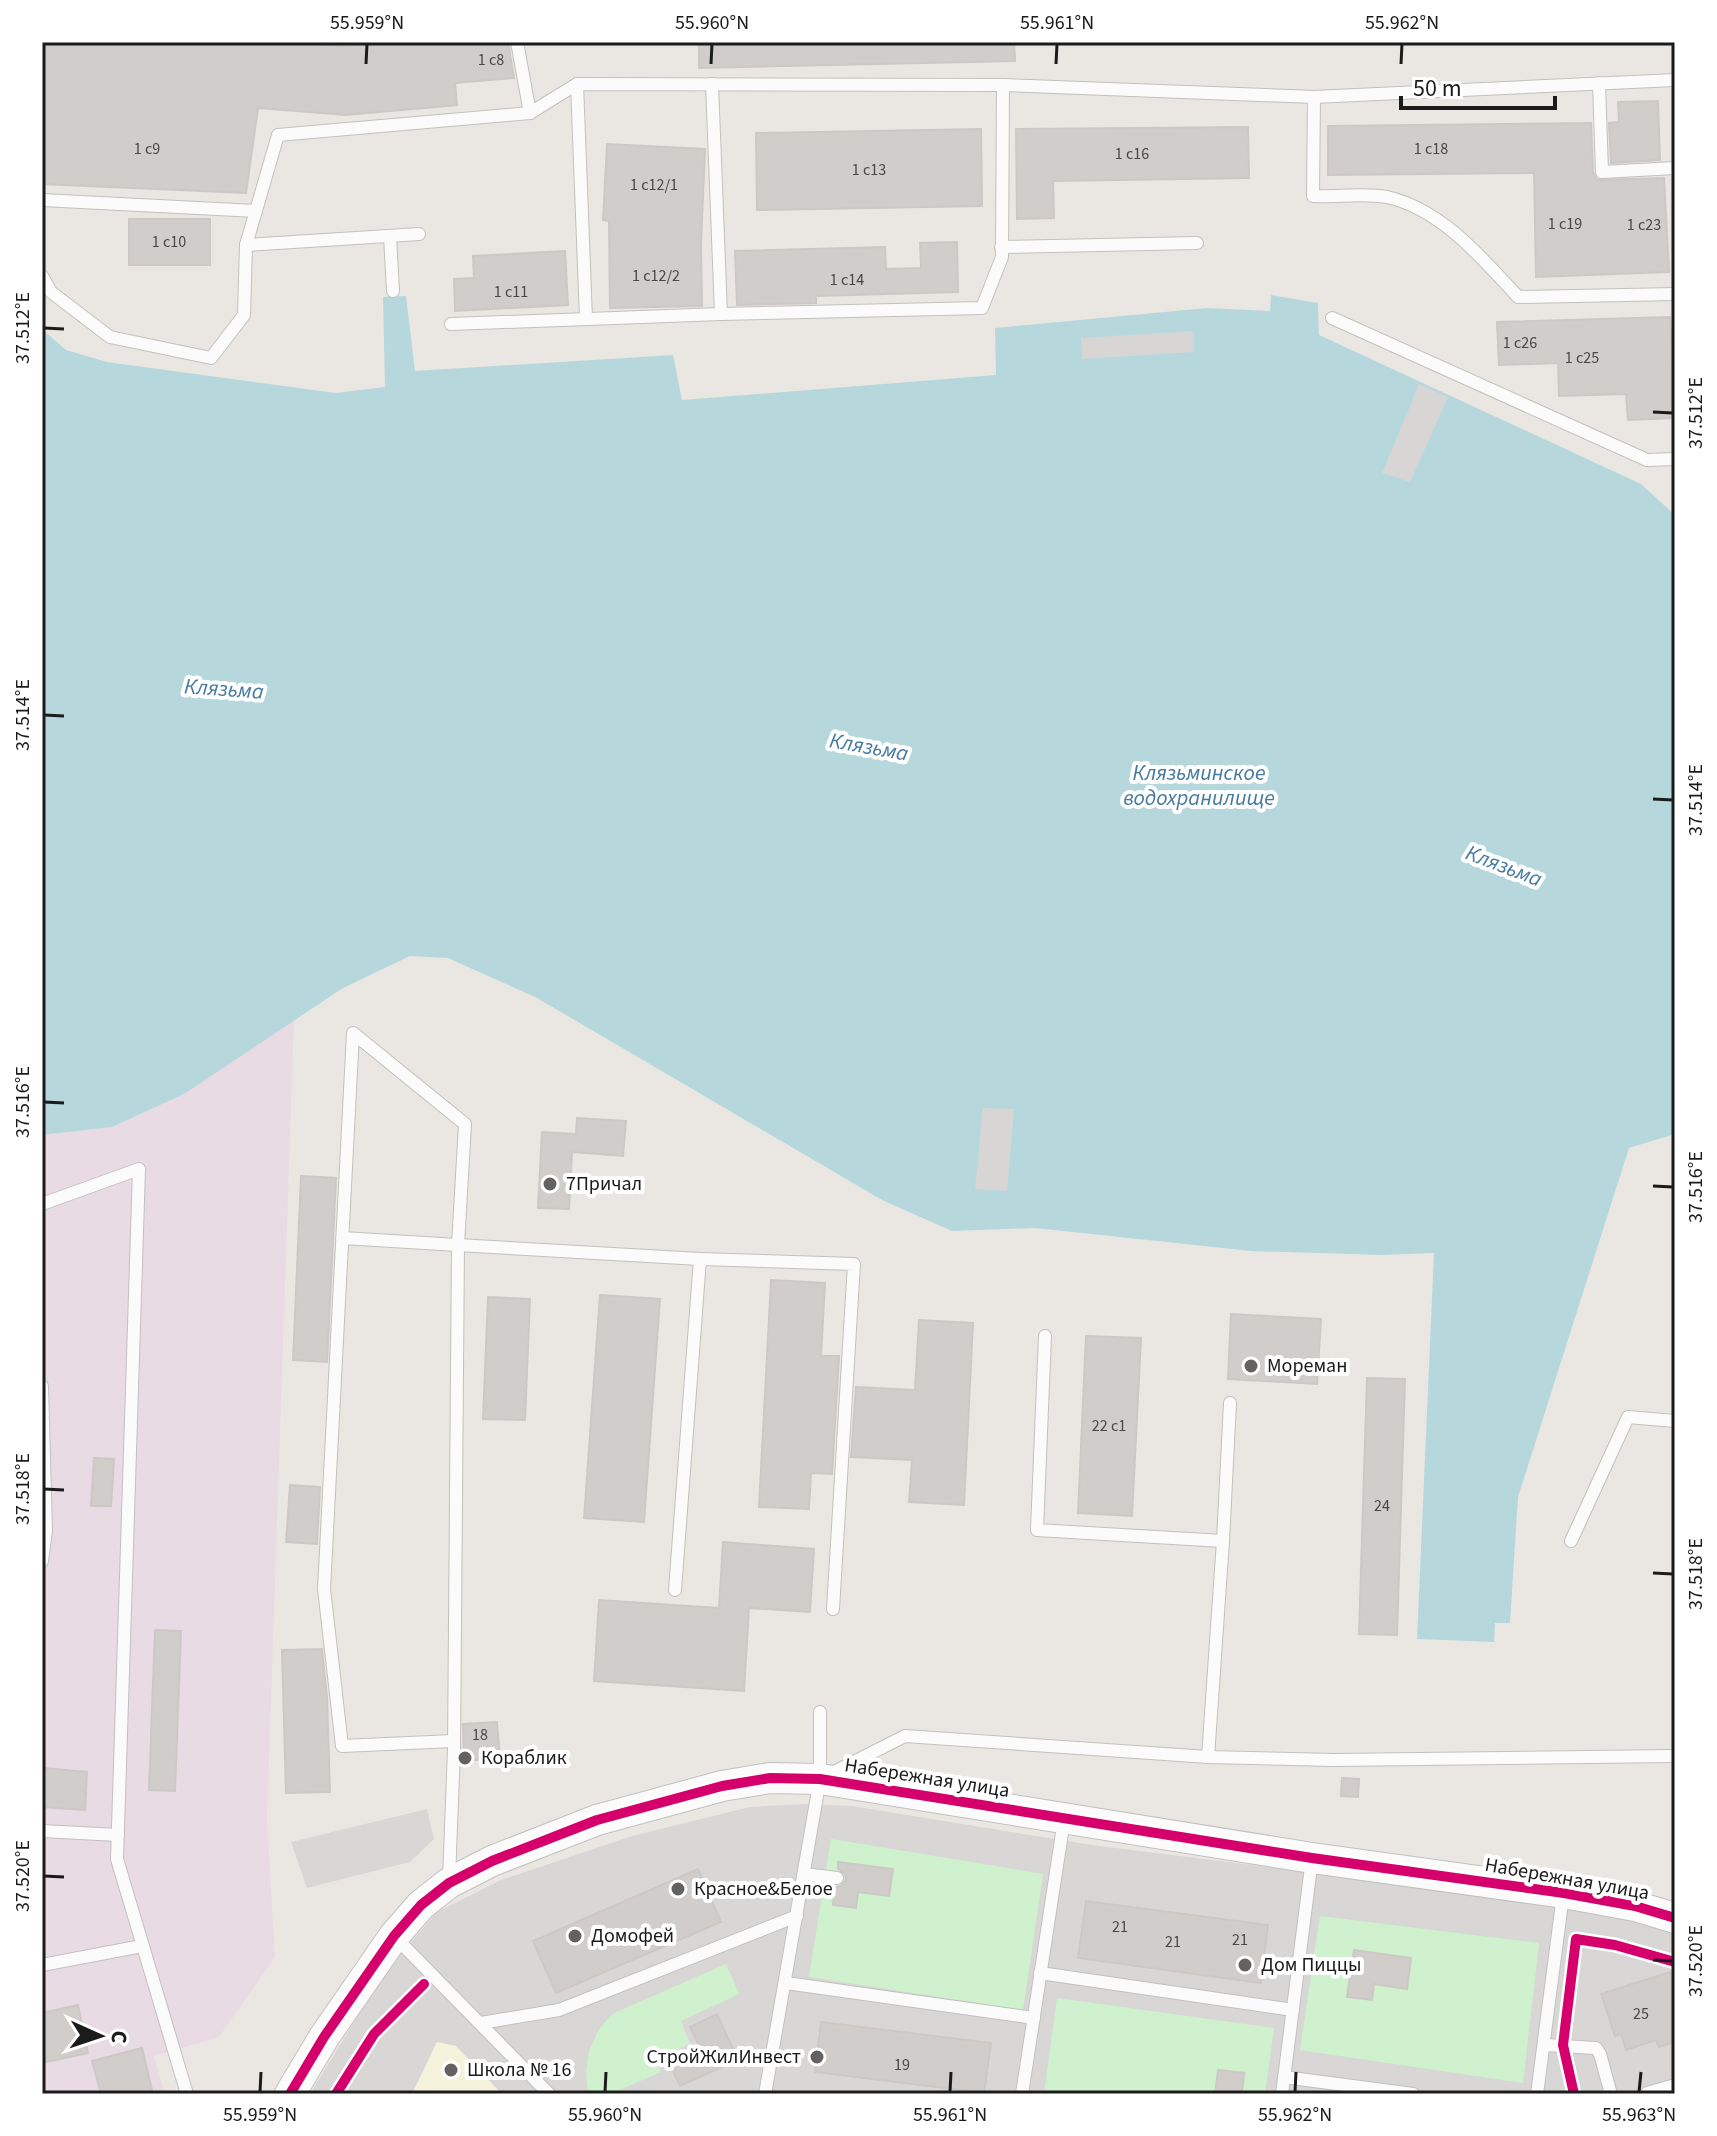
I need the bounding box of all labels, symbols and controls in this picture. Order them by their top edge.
text: 55.959°N [330,9,404,37]
text: 55.960°N [675,9,749,37]
text: 55.961°N [1020,9,1094,37]
text: 55.962°N [1365,9,1439,37]
house number: 1 с8 [478,49,504,71]
scale bar [1401,60,1555,110]
text: 50 m [1413,71,1462,106]
house number: 1 с9 [134,138,160,160]
house number: 1 с18 [1414,138,1448,160]
house number: 1 с16 [1115,143,1149,165]
house number: 1 с13 [852,159,886,181]
house number: 1 с12/1 [630,174,678,196]
house number: 1 с19 [1548,213,1582,235]
house number: 1 с23 [1627,214,1661,236]
house number: 1 с10 [152,231,186,253]
house number: 1 с12/2 [632,265,680,287]
house number: 1 с14 [830,269,864,291]
house number: 1 с11 [494,281,528,303]
text: 37.512°E [9,292,37,364]
house number: 1 с26 [1503,332,1537,354]
house number: 1 с25 [1565,347,1599,369]
text: 37.512°E [1682,377,1710,449]
water label: Клязьма [183,670,265,708]
text: 37.514°E [9,679,37,751]
water label: Клязьма [827,724,911,770]
water label: Клязьминское водохранилище [1123,757,1275,814]
text: 37.514°E [1682,764,1710,836]
water label: Клязьма [1461,837,1547,895]
text: 37.516°E [9,1066,37,1138]
text: 37.516°E [1682,1151,1710,1223]
place label: 7Причал [566,1170,642,1198]
marker: 7Причал [541,1175,559,1193]
place label: Мореман [1267,1352,1347,1380]
marker: Мореман [1242,1357,1260,1375]
house number: 22 с1 [1092,1415,1126,1437]
text: 37.518°E [9,1453,37,1525]
house number: 24 [1374,1495,1390,1517]
text: 37.518°E [1682,1538,1710,1610]
house number: 18 [472,1724,488,1746]
place label: Кораблик [481,1744,567,1772]
marker: Кораблик [456,1749,474,1767]
street label: Набережная улица [842,1751,1012,1805]
text: 37.520°E [9,1840,37,1912]
street label: Набережная улица [1482,1851,1652,1907]
place label: Красное&Белое [694,1875,833,1903]
marker: Красное&Белое [669,1880,687,1898]
house number: 21 [1112,1916,1128,1938]
place label: Домофей [591,1922,674,1950]
text: 37.520°E [1682,1925,1710,1997]
marker: Домофей [566,1927,584,1945]
house number: 21 [1232,1929,1248,1951]
house number: 21 [1165,1931,1181,1953]
place label: Дом Пиццы [1261,1951,1361,1979]
marker: Дом Пиццы [1236,1956,1254,1974]
north arrow [60,1996,140,2076]
house number: 25 [1633,2003,1649,2025]
text: С [103,2030,135,2044]
place label: СтройЖилИнвест [647,2043,801,2071]
marker: СтройЖилИнвест [808,2048,826,2066]
house number: 19 [894,2054,910,2076]
place label: Школа № 16 [467,2056,571,2084]
marker: Школа № 16 [442,2061,460,2079]
text: 55.959°N [223,2101,297,2129]
text: 55.960°N [568,2101,642,2129]
text: 55.961°N [913,2101,987,2129]
text: 55.962°N [1258,2101,1332,2129]
text: 55.963°N [1602,2101,1676,2129]

